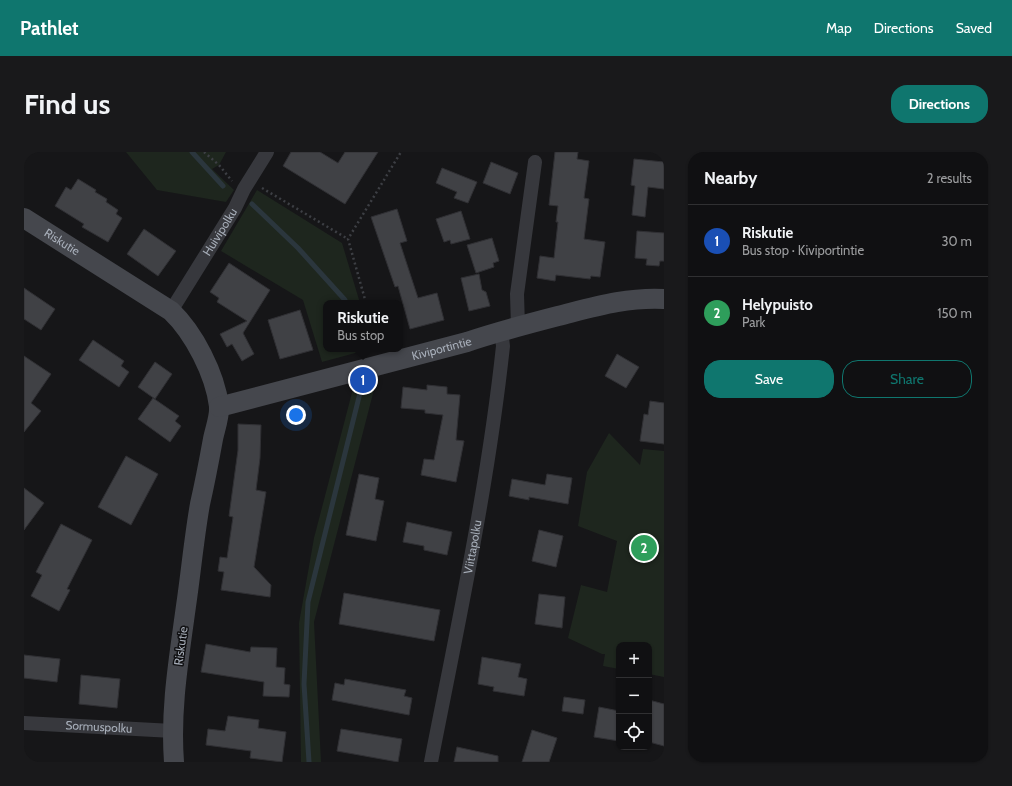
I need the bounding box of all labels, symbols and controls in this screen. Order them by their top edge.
text: Pathlet [20,17,79,40]
text: Map [826,19,852,37]
text: Directions [874,19,934,37]
text: Saved [956,19,992,37]
button: Directions [891,85,988,123]
text: Find us [24,87,110,121]
text: Nearby [704,168,757,188]
text: 2 results [927,170,972,186]
street label: Huivipolku [199,205,240,258]
text: Riskutie [742,224,793,242]
street label: Riskutie [42,225,83,258]
text: 1 [715,233,719,249]
text: 30 m [942,233,972,249]
text: Bus stop · Kiviportintie [742,242,864,258]
text: Helypuisto [742,296,813,314]
popup [323,300,403,352]
text: 2 [714,305,720,321]
text: 150 m [937,305,972,321]
text: Riskutie [337,309,389,327]
text: Park [742,314,765,330]
text: Bus stop [337,327,384,343]
street label: Kiviportintie [410,333,473,363]
button: Save [704,360,834,398]
button: Share [842,360,972,398]
pin: 1 [350,365,376,395]
your location [286,405,306,425]
street label: Viittapolku [460,519,485,575]
pin: 2 [631,533,657,563]
street label: Riskutie [170,626,191,666]
map controls [616,642,652,750]
button: + [616,642,652,678]
button: − [616,678,652,714]
button: locate [616,714,652,750]
street label: Sormuspolku [65,717,133,736]

